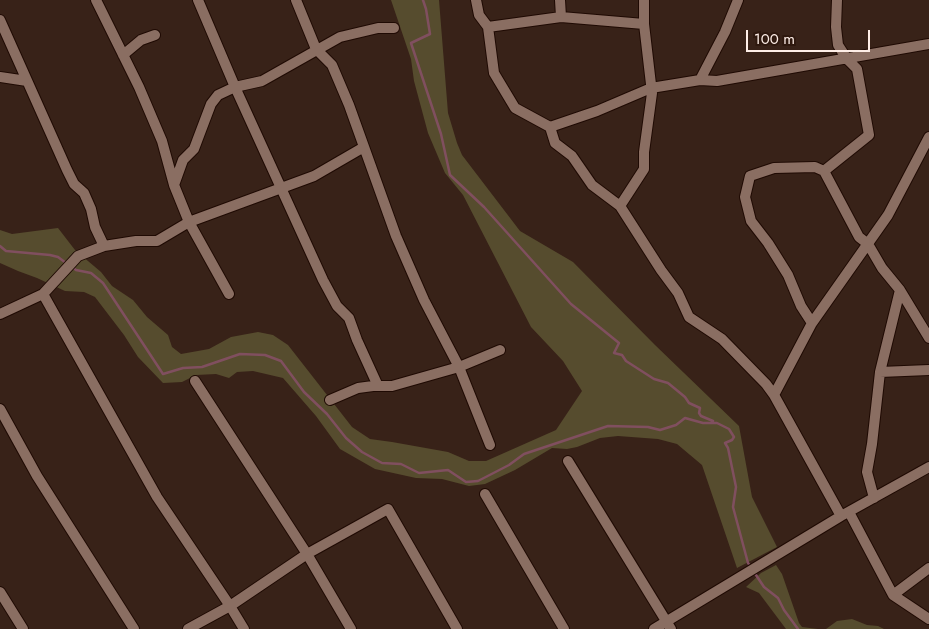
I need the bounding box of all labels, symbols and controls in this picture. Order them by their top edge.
scale bar [749,20,873,52]
text: 100 m [754,28,795,50]

